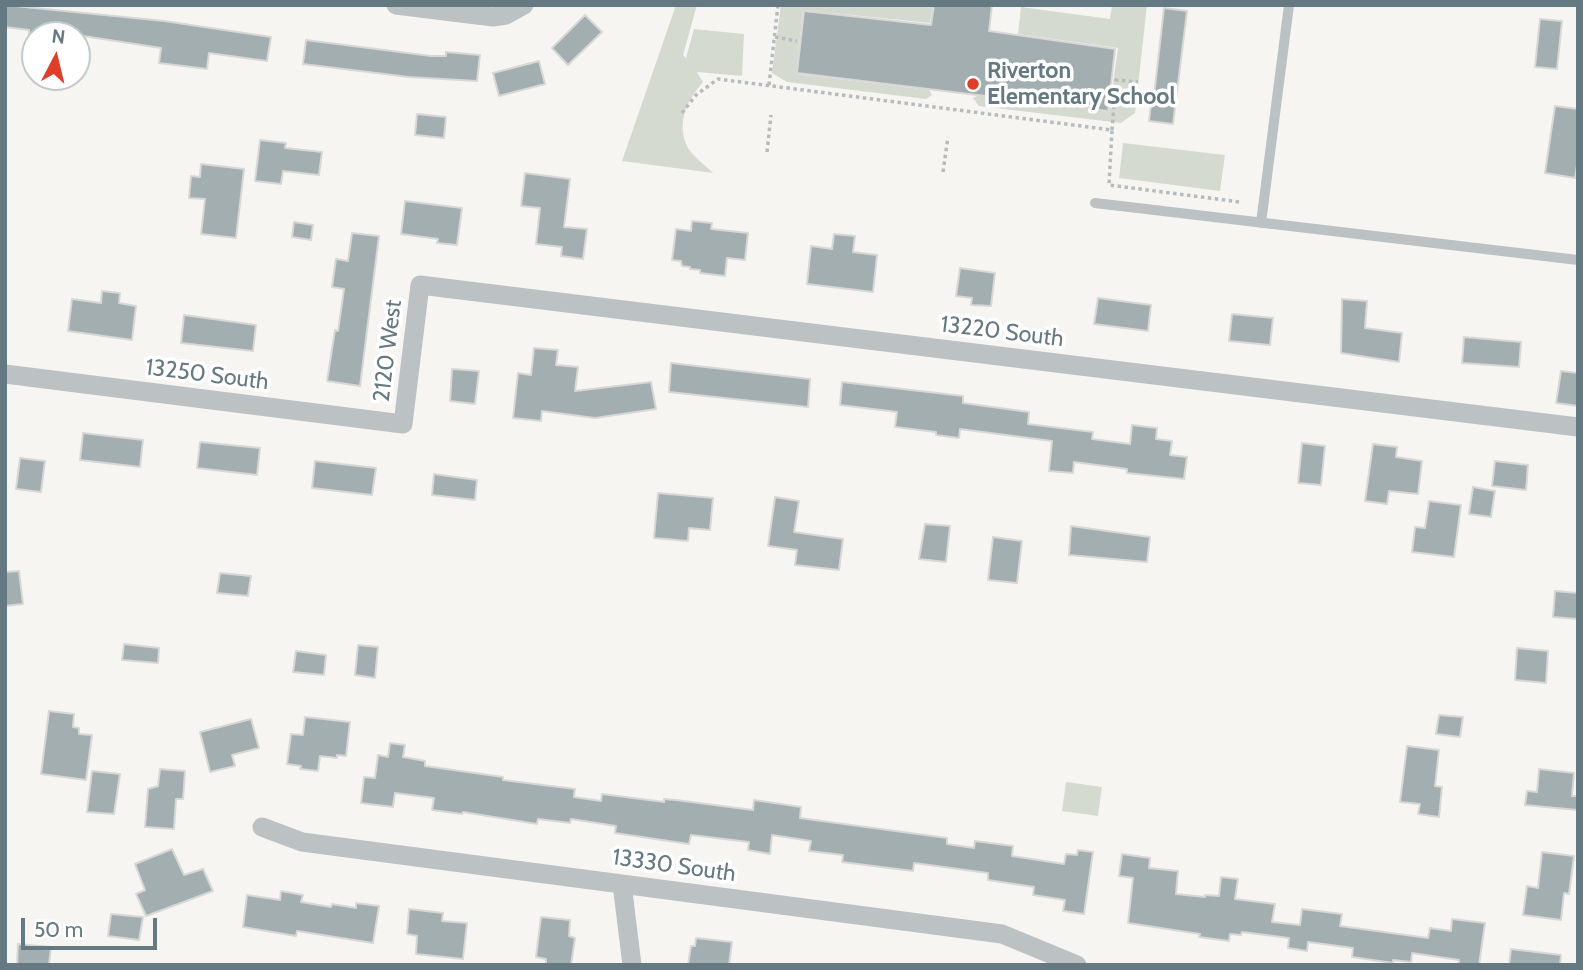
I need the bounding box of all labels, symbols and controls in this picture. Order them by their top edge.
north arrow [21,21,91,91]
text: N [50,24,66,49]
place label: Riverton Elementary School [987,57,1175,111]
marker: Riverton Elementary School [965,76,981,92]
street label: 2120 West [368,298,408,404]
street label: 13220 South [939,311,1065,353]
street label: 13250 South [144,354,270,396]
street label: 13330 South [610,844,738,888]
scale bar [24,904,161,948]
text: 50 m [34,917,83,942]

